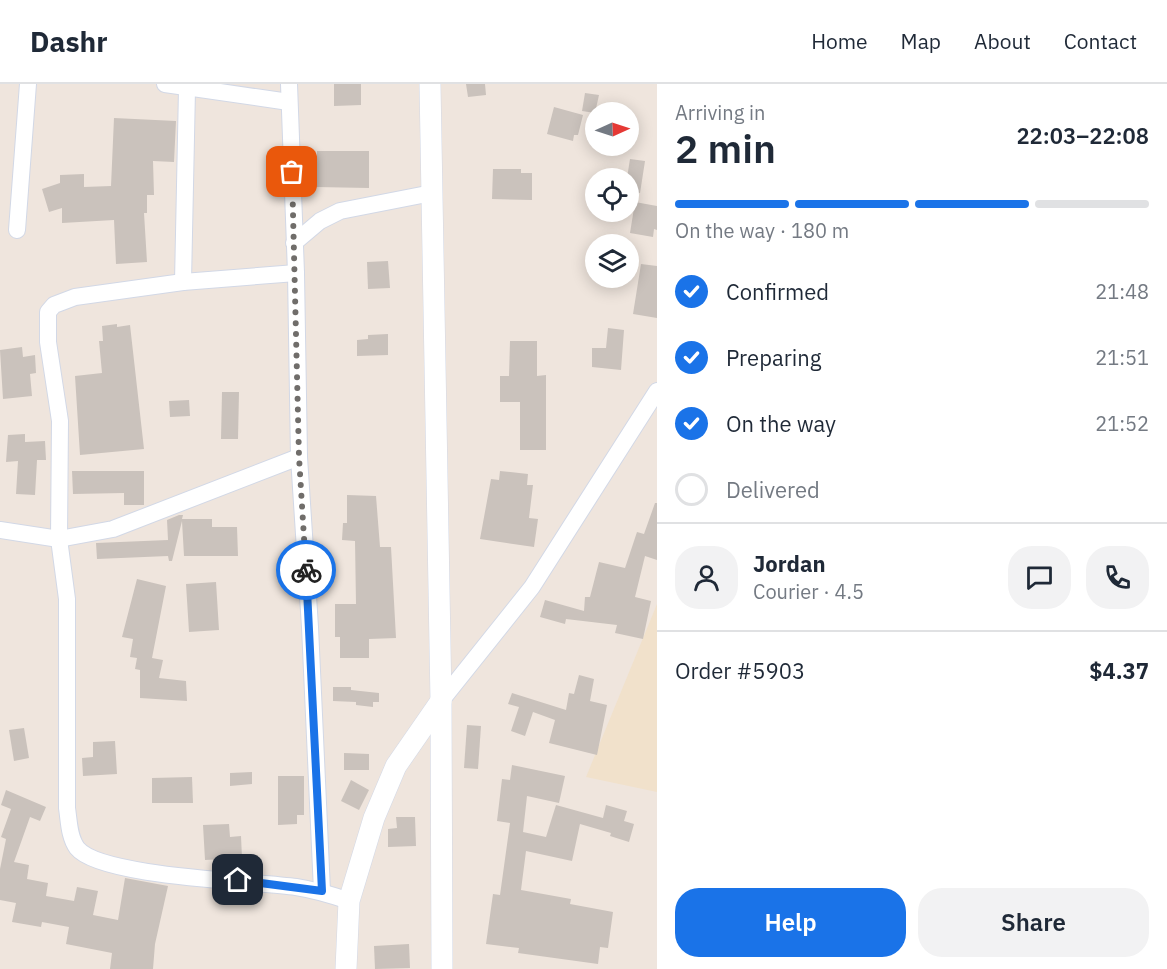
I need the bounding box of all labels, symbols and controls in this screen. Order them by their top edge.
text: Dashr [30,23,108,60]
text: Home [811,27,868,55]
text: Map [901,27,941,55]
text: About [974,27,1031,55]
text: Contact [1064,27,1137,55]
text: Arriving in [675,99,765,126]
north arrow [585,102,639,156]
map controls [585,102,639,288]
text: 22:03–22:08 [1016,121,1149,150]
text: 2 min [675,123,776,174]
pin [266,146,317,197]
icon: bag [275,155,308,188]
button: locate [585,168,639,222]
text: On the way · 180 m [675,217,849,244]
button: layers [585,234,639,288]
icon: check [675,275,708,308]
text: Confirmed [726,277,829,306]
text: 21:48 [1095,278,1149,305]
icon: check [675,341,708,374]
text: Preparing [726,343,821,372]
text: 21:51 [1095,344,1149,371]
icon: check [675,407,708,440]
text: On the way [726,409,836,438]
text: 21:52 [1095,410,1149,437]
text: Delivered [726,475,820,504]
courier [276,540,336,600]
button: person [675,546,738,609]
button: chat [1008,546,1071,609]
button: phone [1086,546,1149,609]
text: Jordan [753,549,826,578]
icon: bike [290,554,323,587]
text: Courier · 4.5 [753,578,864,605]
text: Order #5903 [675,656,805,685]
text: $4.37 [1089,656,1149,685]
pin [212,854,263,905]
icon: home [221,863,254,896]
button: Help [675,888,906,957]
button: Share [918,888,1149,957]

